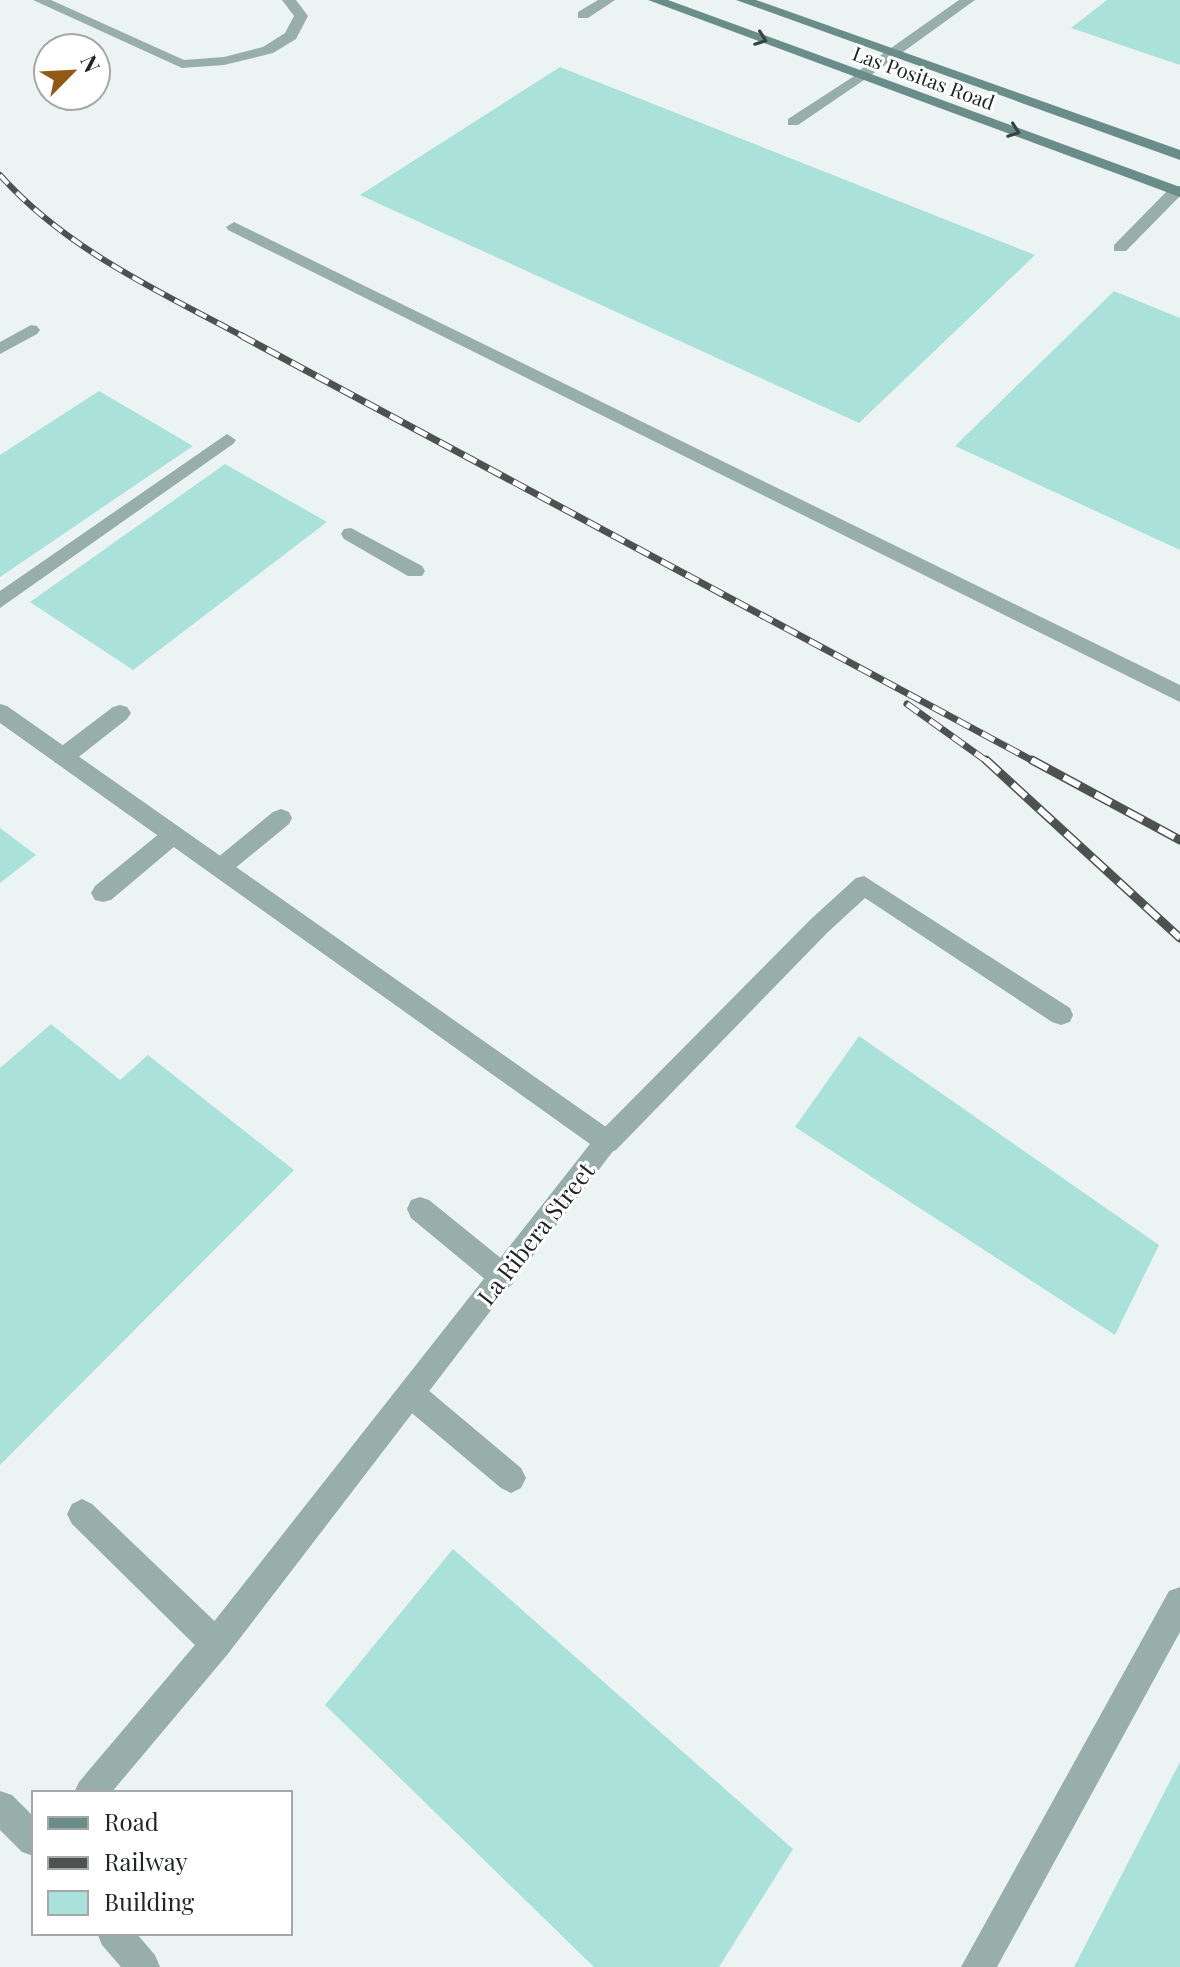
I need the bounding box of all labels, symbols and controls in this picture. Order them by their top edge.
one-way arrow [753,29,767,45]
north arrow [32,32,112,112]
street label: Las Positas Road [849,39,999,115]
text: N [74,50,108,77]
one-way arrow [1006,121,1020,138]
street label: La Ribera Street [469,1155,601,1311]
legend [32,1791,292,1935]
text: Road [104,1805,159,1837]
text: Railway [104,1845,188,1877]
text: Building [104,1885,195,1917]

